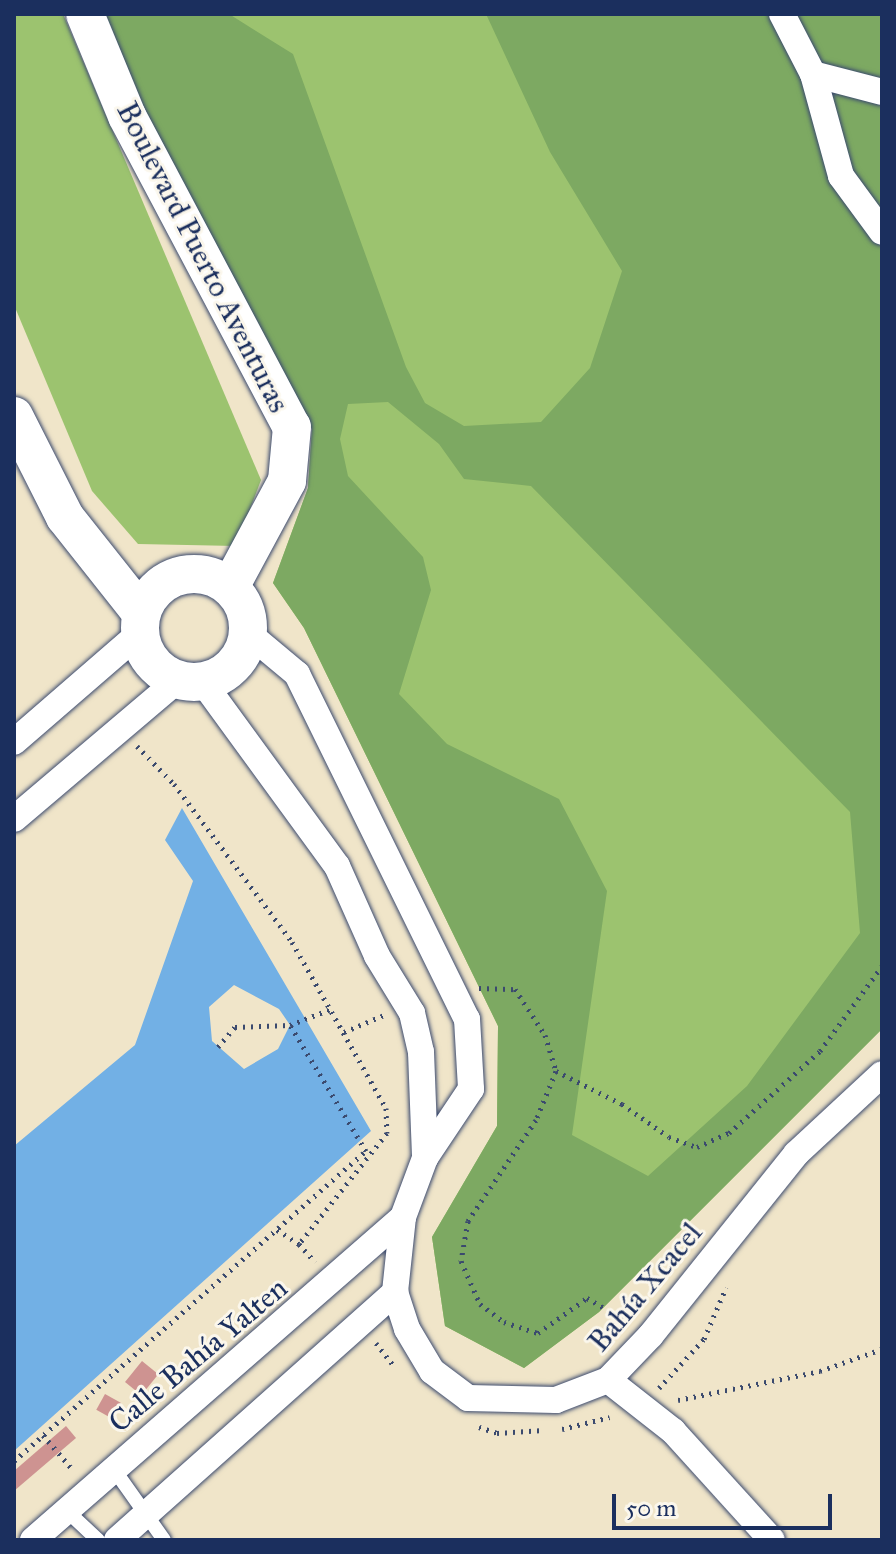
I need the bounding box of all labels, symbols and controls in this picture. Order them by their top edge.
street label: Boulevard Puerto Aventuras [109,96,297,418]
street label: Bahía Xcacel [581,1215,709,1359]
street label: Calle Bahía Yalten [101,1270,295,1440]
scale bar [616,1478,836,1528]
text: 50 m [626,1493,676,1523]

